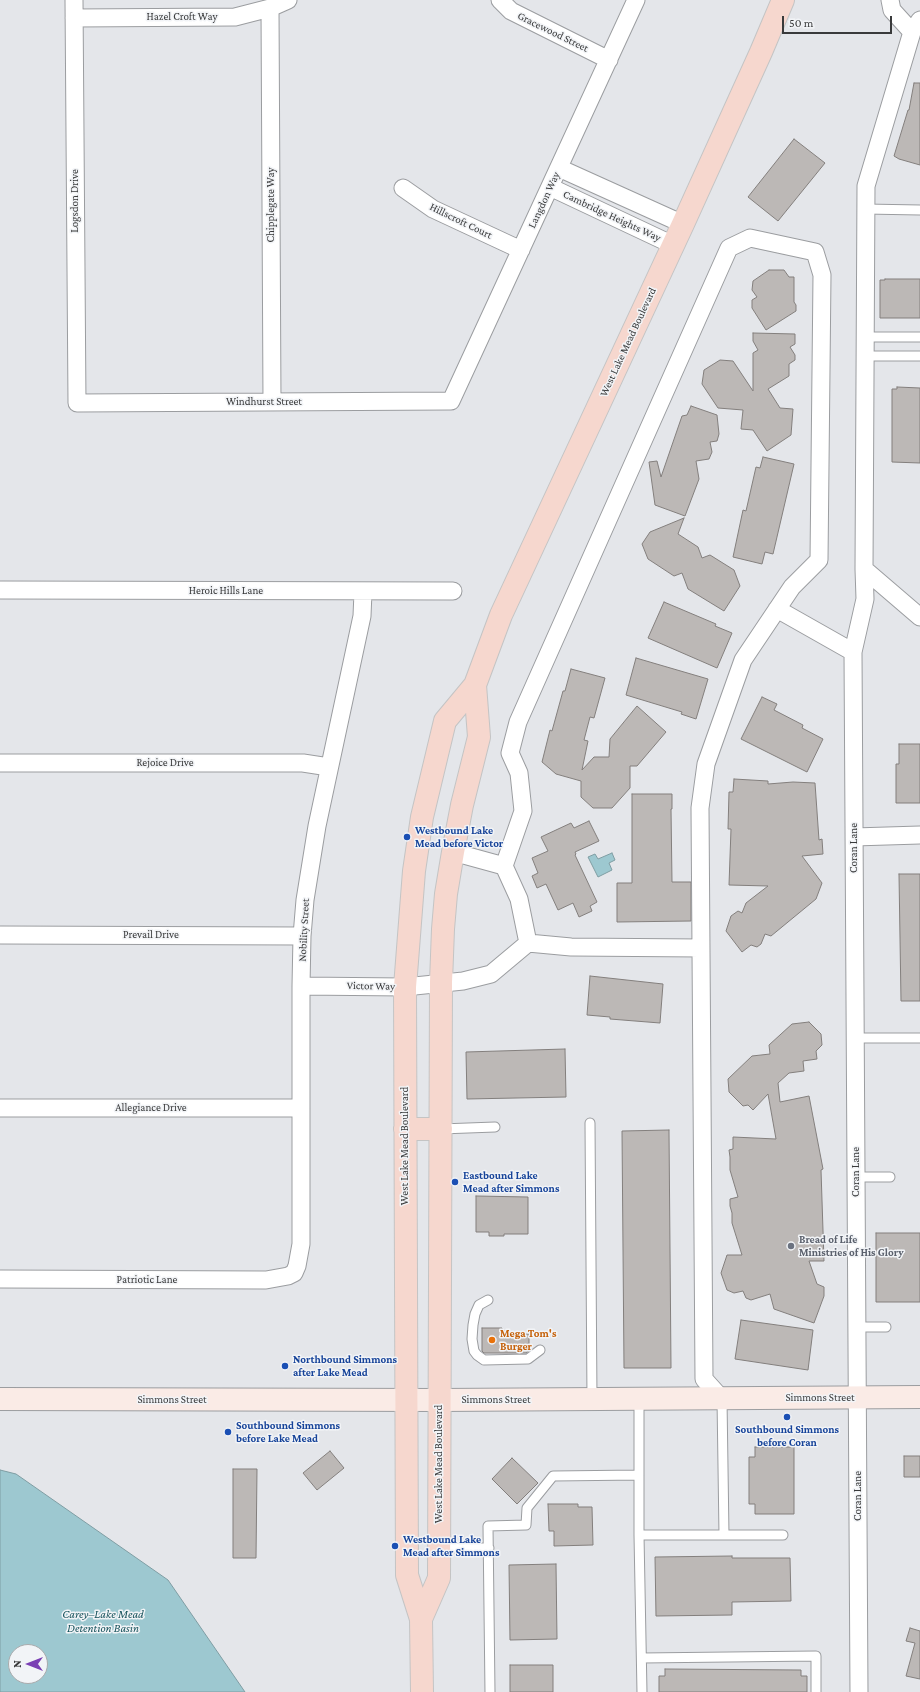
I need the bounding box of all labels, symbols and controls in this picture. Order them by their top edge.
scale bar [784,8,894,34]
street label: Gracewood Street [515,9,591,55]
street label: Hazel Croft Way [146,10,218,24]
text: 50 m [789,16,813,30]
street label: Chipplegate Way [264,167,278,243]
street label: Logsdon Drive [68,169,82,233]
street label: Langdon Way [525,170,563,230]
street label: Cambridge Heights Way [561,188,663,244]
street label: Hillscroft Court [427,200,495,242]
street label: West Lake Mead Boulevard [597,285,659,399]
street label: Windhurst Street [226,395,302,409]
street label: Heroic Hills Lane [189,584,263,598]
street label: Rejoice Drive [136,756,194,770]
street label: Coran Lane [847,823,861,873]
place label: Westbound Lake Mead before Victor [415,824,503,850]
marker: Westbound Lake Mead before Victor [402,832,412,842]
street label: Nobility Street [296,898,312,962]
street label: Prevail Drive [123,928,179,942]
street label: Victor Way [347,979,395,993]
street label: West Lake Mead Boulevard [398,1087,412,1205]
street label: Allegiance Drive [115,1101,187,1115]
street label: Coran Lane [849,1147,863,1197]
place label: Eastbound Lake Mead after Simmons [463,1169,559,1195]
marker: Eastbound Lake Mead after Simmons [450,1177,460,1187]
place label: Bread of Life Ministries of His Glory [799,1233,904,1259]
marker: Bread of Life Ministries of His Glory [786,1241,796,1251]
street label: Patriotic Lane [117,1273,177,1287]
place label: Mega Tom's Burger [500,1327,556,1353]
marker: Mega Tom's Burger [487,1335,497,1345]
place label: Northbound Simmons after Lake Mead [293,1353,397,1379]
marker: Northbound Simmons after Lake Mead [280,1361,290,1371]
street label: Simmons Street [785,1391,855,1405]
street label: Simmons Street [137,1393,207,1407]
street label: Simmons Street [461,1393,531,1407]
street label: West Lake Mead Boulevard [432,1405,446,1523]
marker: Southbound Simmons before Coran [782,1412,792,1422]
place label: Southbound Simmons before Lake Mead [236,1419,340,1445]
place label: Southbound Simmons before Coran [735,1423,839,1449]
marker: Southbound Simmons before Lake Mead [223,1427,233,1437]
street label: Coran Lane [851,1471,865,1521]
place label: Westbound Lake Mead after Simmons [403,1533,499,1559]
marker: Westbound Lake Mead after Simmons [390,1541,400,1551]
water label: Carey–Lake Mead Detention Basin [62,1607,144,1635]
north arrow [8,1644,48,1684]
text: N [11,1660,23,1668]

